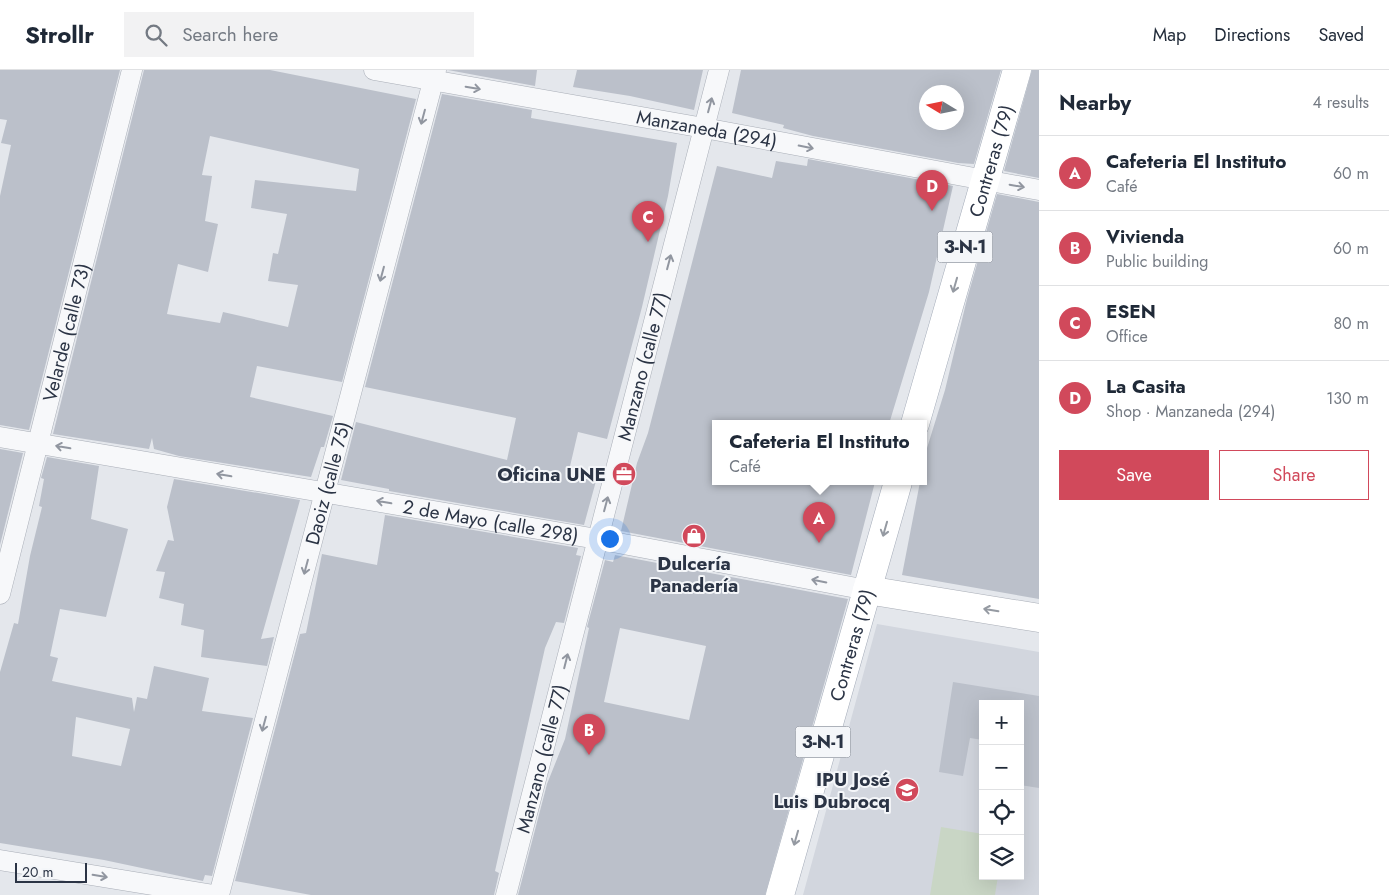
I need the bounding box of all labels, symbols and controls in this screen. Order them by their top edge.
search box [124,12,474,57]
text: Strollr [25,17,94,52]
icon: search [142,21,170,49]
text: Search here [182,21,278,48]
text: Map [1153,22,1186,48]
text: Directions [1214,22,1290,48]
text: Saved [1318,22,1364,48]
one-way arrow [465,83,481,93]
north arrow [919,85,964,130]
text: Nearby [1059,88,1131,118]
text: 4 results [1313,91,1369,114]
one-way arrow [706,97,715,113]
street label: Contreras (79) [962,102,1020,220]
street label: Manzaneda (294) [634,103,779,155]
one-way arrow [418,109,427,125]
one-way arrow [797,142,813,152]
text: Cafeteria El Instituto [1106,148,1286,175]
text: A [1069,162,1081,185]
text: 60 m [1333,162,1369,185]
pin: D [916,170,948,211]
text: Café [1106,175,1137,198]
one-way arrow [1009,182,1025,192]
pin: C [632,201,664,242]
text: Vivienda [1106,223,1184,250]
road number: 3-N-1 [938,232,992,262]
text: B [1070,237,1080,260]
text: 60 m [1333,237,1369,260]
text: Public building [1106,250,1208,273]
one-way arrow [665,254,674,270]
street label: Velarde (calle 73) [36,260,97,404]
one-way arrow [377,266,386,282]
one-way arrow [949,277,959,293]
street label: Manzano (calle 77) [611,289,675,444]
text: ESEN [1106,298,1156,325]
text: C [1069,312,1081,335]
text: 80 m [1333,312,1369,335]
text: Office [1106,325,1148,348]
text: La Casita [1106,373,1186,400]
text: D [1069,387,1081,410]
text: 130 m [1326,387,1369,410]
text: Shop · Manzaneda (294) [1106,400,1275,423]
street label: Daoiz (calle 75) [299,418,357,548]
popup [712,420,927,485]
text: Cafeteria El Instituto [729,428,910,455]
one-way arrow [56,442,72,452]
button: Save [1059,450,1209,500]
button: Share [1219,450,1369,500]
text: Café [729,455,761,478]
place label: Oficina UNE [497,461,606,488]
office icon: Oficina UNE [611,461,637,487]
one-way arrow [216,469,232,479]
street label: 2 de Mayo (calle 298) [401,493,581,550]
one-way arrow [602,496,611,512]
one-way arrow [376,497,392,507]
pin: A [803,502,835,543]
one-way arrow [879,520,889,536]
shop icon: Dulcería Panadería [681,523,707,549]
your location [597,526,623,552]
place label: Dulcería Panadería [650,550,738,599]
one-way arrow [300,559,310,575]
one-way arrow [812,575,828,585]
street label: Contreras (79) [823,586,881,704]
one-way arrow [983,604,999,614]
one-way arrow [561,654,571,670]
street label: Manzano (calle 77) [510,681,574,836]
map controls [979,700,1024,880]
button: + [979,700,1024,745]
pin: B [573,714,605,755]
one-way arrow [259,716,269,732]
road number: 3-N-1 [796,726,850,758]
button: − [979,745,1024,790]
place label: IPU José Luis Dubrocq [773,766,890,815]
school or university icon: IPU José Luis Dubrocq [894,777,920,803]
button: locate [979,790,1024,835]
one-way arrow [790,830,800,846]
button: layers [979,835,1024,880]
scale bar [15,860,88,883]
text: 20 m [22,862,54,882]
one-way arrow [92,872,108,882]

